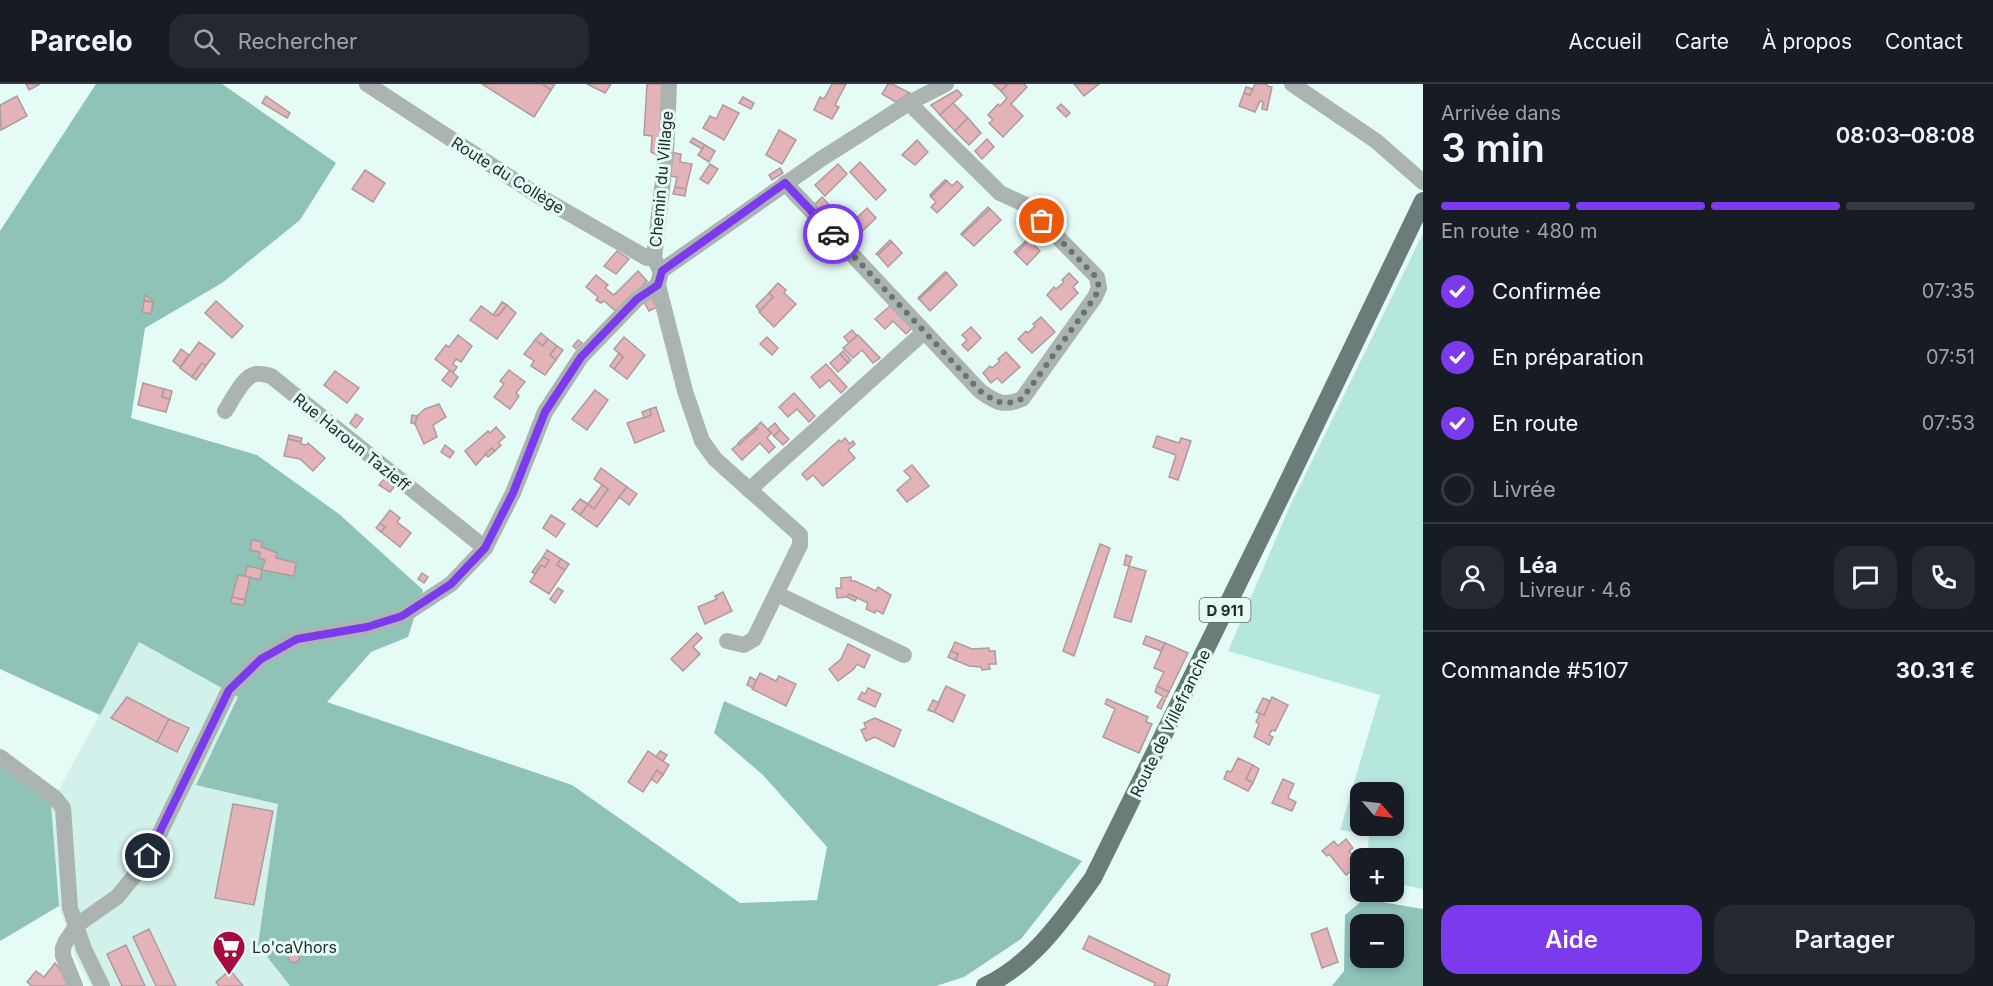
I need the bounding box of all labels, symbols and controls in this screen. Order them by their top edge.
search box [169,14,589,68]
text: Parcelo [30,24,133,58]
icon: search [190,25,223,58]
text: Rechercher [238,28,357,54]
text: Accueil [1568,29,1642,54]
text: Carte [1675,29,1729,54]
text: À propos [1762,29,1852,54]
text: Contact [1885,29,1963,54]
text: Arrivée dans [1441,101,1561,125]
street label: Chemin du Village [645,110,677,248]
text: 08:03–08:08 [1836,122,1975,148]
text: 3 min [1441,124,1545,171]
street label: Route du Collège [448,132,568,218]
pin [1016,195,1067,246]
courier [803,204,863,264]
icon: bag [1025,204,1058,237]
icon: car [817,218,850,251]
text: En route · 480 m [1441,219,1598,243]
icon: check [1441,275,1474,308]
text: Confirmée [1492,278,1601,304]
text: 07:35 [1922,279,1975,303]
icon: check [1441,341,1474,374]
text: En préparation [1492,344,1644,370]
text: 07:51 [1926,345,1975,369]
street label: Rue Haroun Tazieff [290,389,415,495]
icon: check [1441,407,1474,440]
text: En route [1492,410,1578,436]
text: 07:53 [1922,411,1975,435]
text: Livrée [1492,476,1556,502]
button: person [1441,546,1504,609]
button: chat [1834,546,1897,609]
button: phone [1912,546,1975,609]
text: Léa [1519,552,1558,578]
text: Livreur · 4.6 [1519,578,1632,602]
road number: D 911 [1200,598,1250,622]
street label: Route de Villefranche [1126,646,1214,800]
text: Commande #5107 [1441,657,1629,683]
text: 30.31 € [1896,657,1975,683]
north arrow [1350,782,1404,836]
map controls [1350,782,1404,968]
pin [122,830,173,881]
icon: home [131,839,164,872]
button: + [1350,848,1404,902]
button: Aide [1441,905,1702,974]
button: Partager [1714,905,1975,974]
button: − [1350,914,1404,968]
supermarket icon: Lo'caVhors [211,929,247,976]
place label: Lo'caVhors [252,937,337,957]

